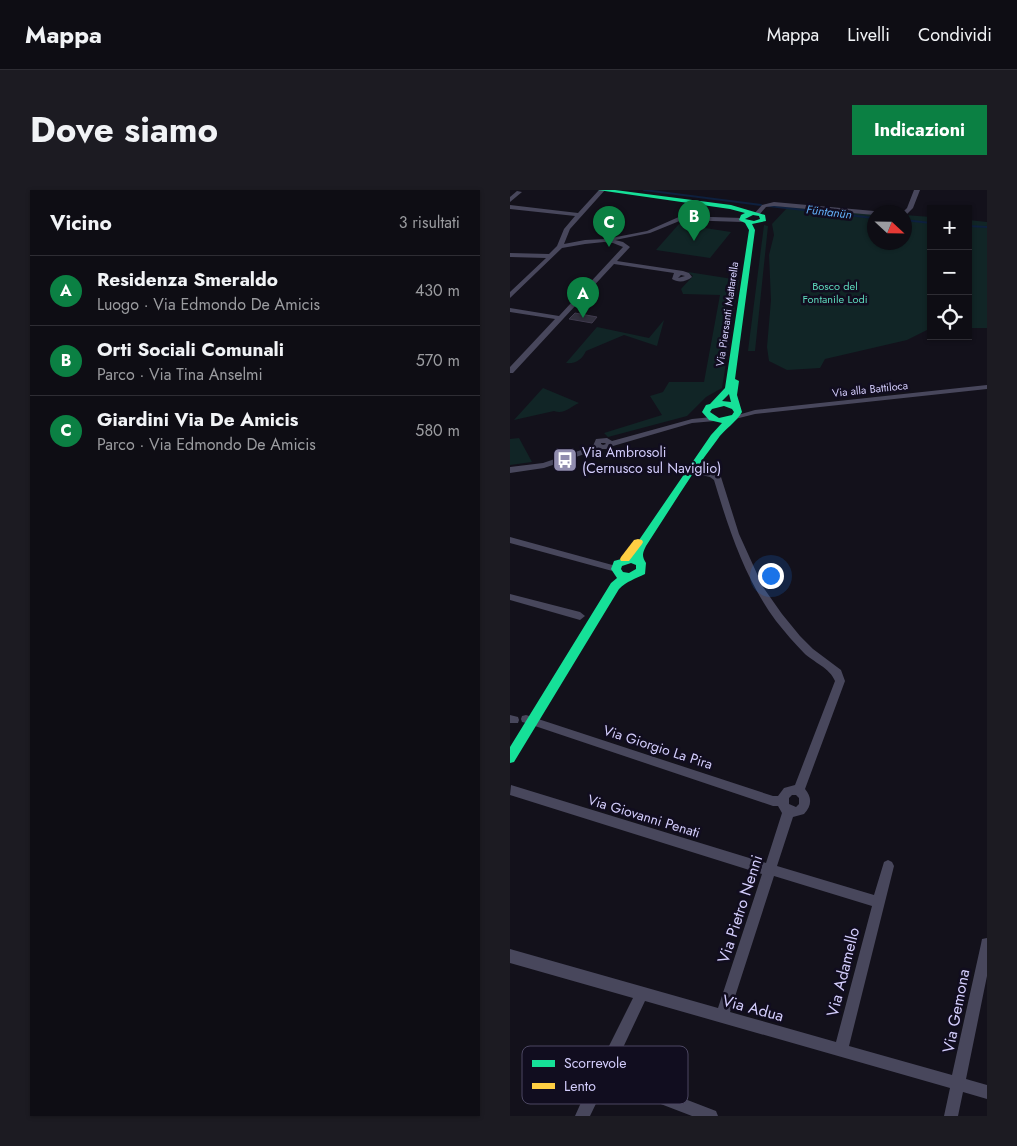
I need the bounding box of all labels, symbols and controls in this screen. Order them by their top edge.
text: Mappa [25,17,102,52]
text: Mappa [767,22,819,48]
text: Livelli [847,22,890,48]
text: Condividi [918,22,992,48]
text: Dove siamo [30,105,218,155]
button: Indicazioni [852,105,987,155]
pin: B [678,200,710,241]
water label: Füntanün [805,200,853,224]
north arrow [867,205,912,250]
map controls [927,205,972,340]
button: + [927,205,972,250]
pin: C [593,206,625,247]
text: Vicino [50,208,112,238]
text: 3 risultati [399,211,460,234]
button: − [927,250,972,295]
street label: Via Piersanti Mattarella [712,261,742,367]
text: Residenza Smeraldo [97,266,278,293]
pin: A [567,277,599,318]
park label: Bosco del Fontanile Lodi [802,278,868,307]
text: A [60,279,72,302]
text: 430 m [415,279,460,302]
text: Luogo · Via Edmondo De Amicis [97,293,320,316]
button: locate [927,295,972,340]
text: Orti Sociali Comunali [97,336,284,363]
text: B [61,349,71,372]
text: 570 m [416,349,460,372]
text: Parco · Via Tina Anselmi [97,363,263,386]
street label: Via alla Battiloca [831,377,909,401]
text: Giardini Via De Amicis [97,406,298,433]
text: C [60,419,72,442]
text: 580 m [415,419,460,442]
text: Parco · Via Edmondo De Amicis [97,433,316,456]
place label: Via Ambrosoli (Cernusco sul Naviglio) [582,442,721,478]
bus stop icon: Via Ambrosoli (Cernusco sul Naviglio) [552,447,578,473]
your location [758,563,784,589]
street label: Via Giorgio La Pira [601,720,715,774]
street label: Via Giovanni Penati [585,789,703,843]
street label: Via Pietro Nenni [712,852,768,966]
street label: Via Adamello [821,925,865,1019]
street label: Via Gemona [937,967,975,1055]
street label: Via Adua [720,989,786,1027]
legend [522,1046,688,1104]
text: Scorrevole [564,1053,626,1073]
text: Lento [564,1076,596,1096]

